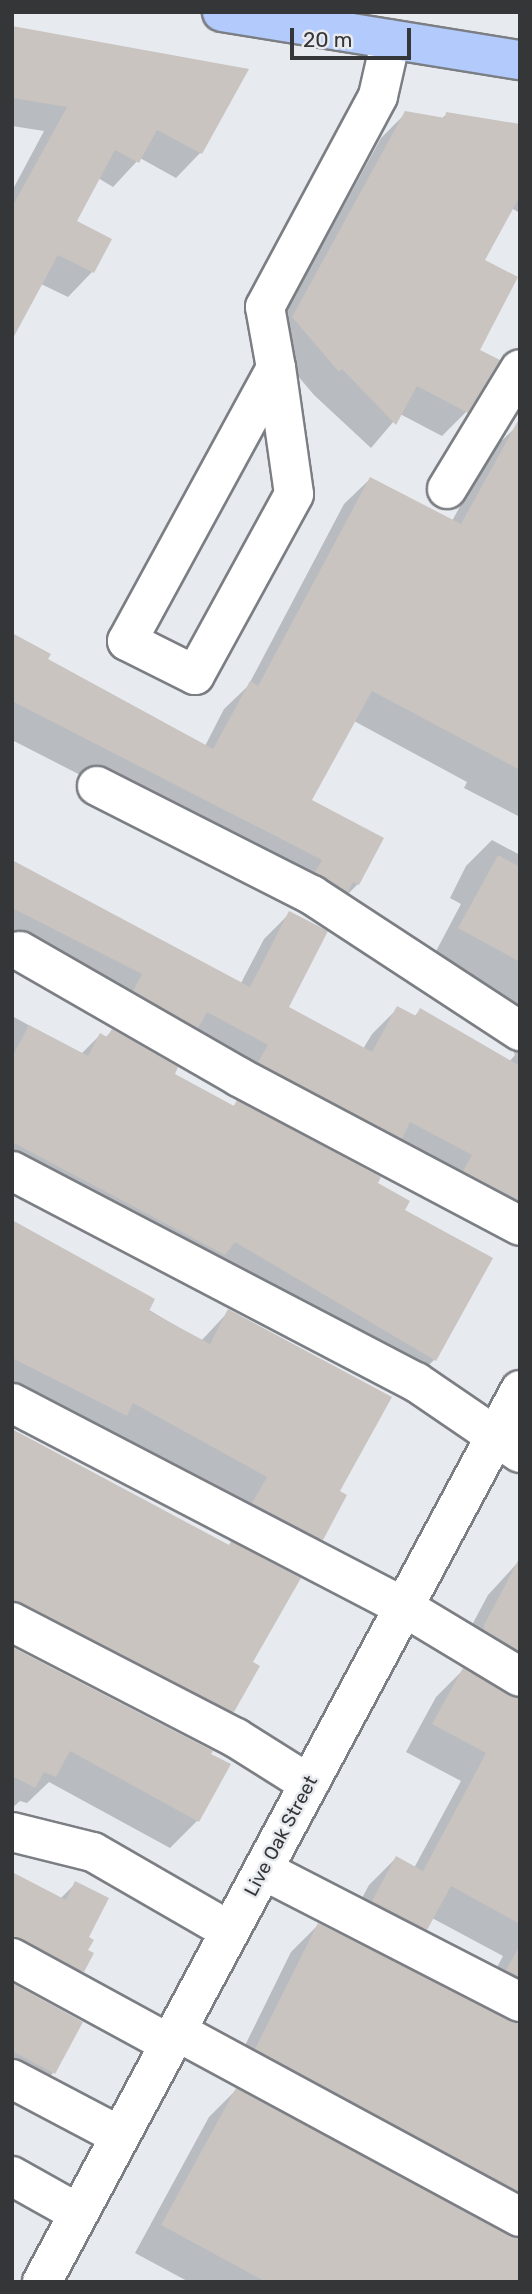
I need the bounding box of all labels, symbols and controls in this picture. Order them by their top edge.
scale bar [294,14,415,58]
text: 20 m [303,27,352,52]
street label: Live Oak Street [240,1772,322,1900]

